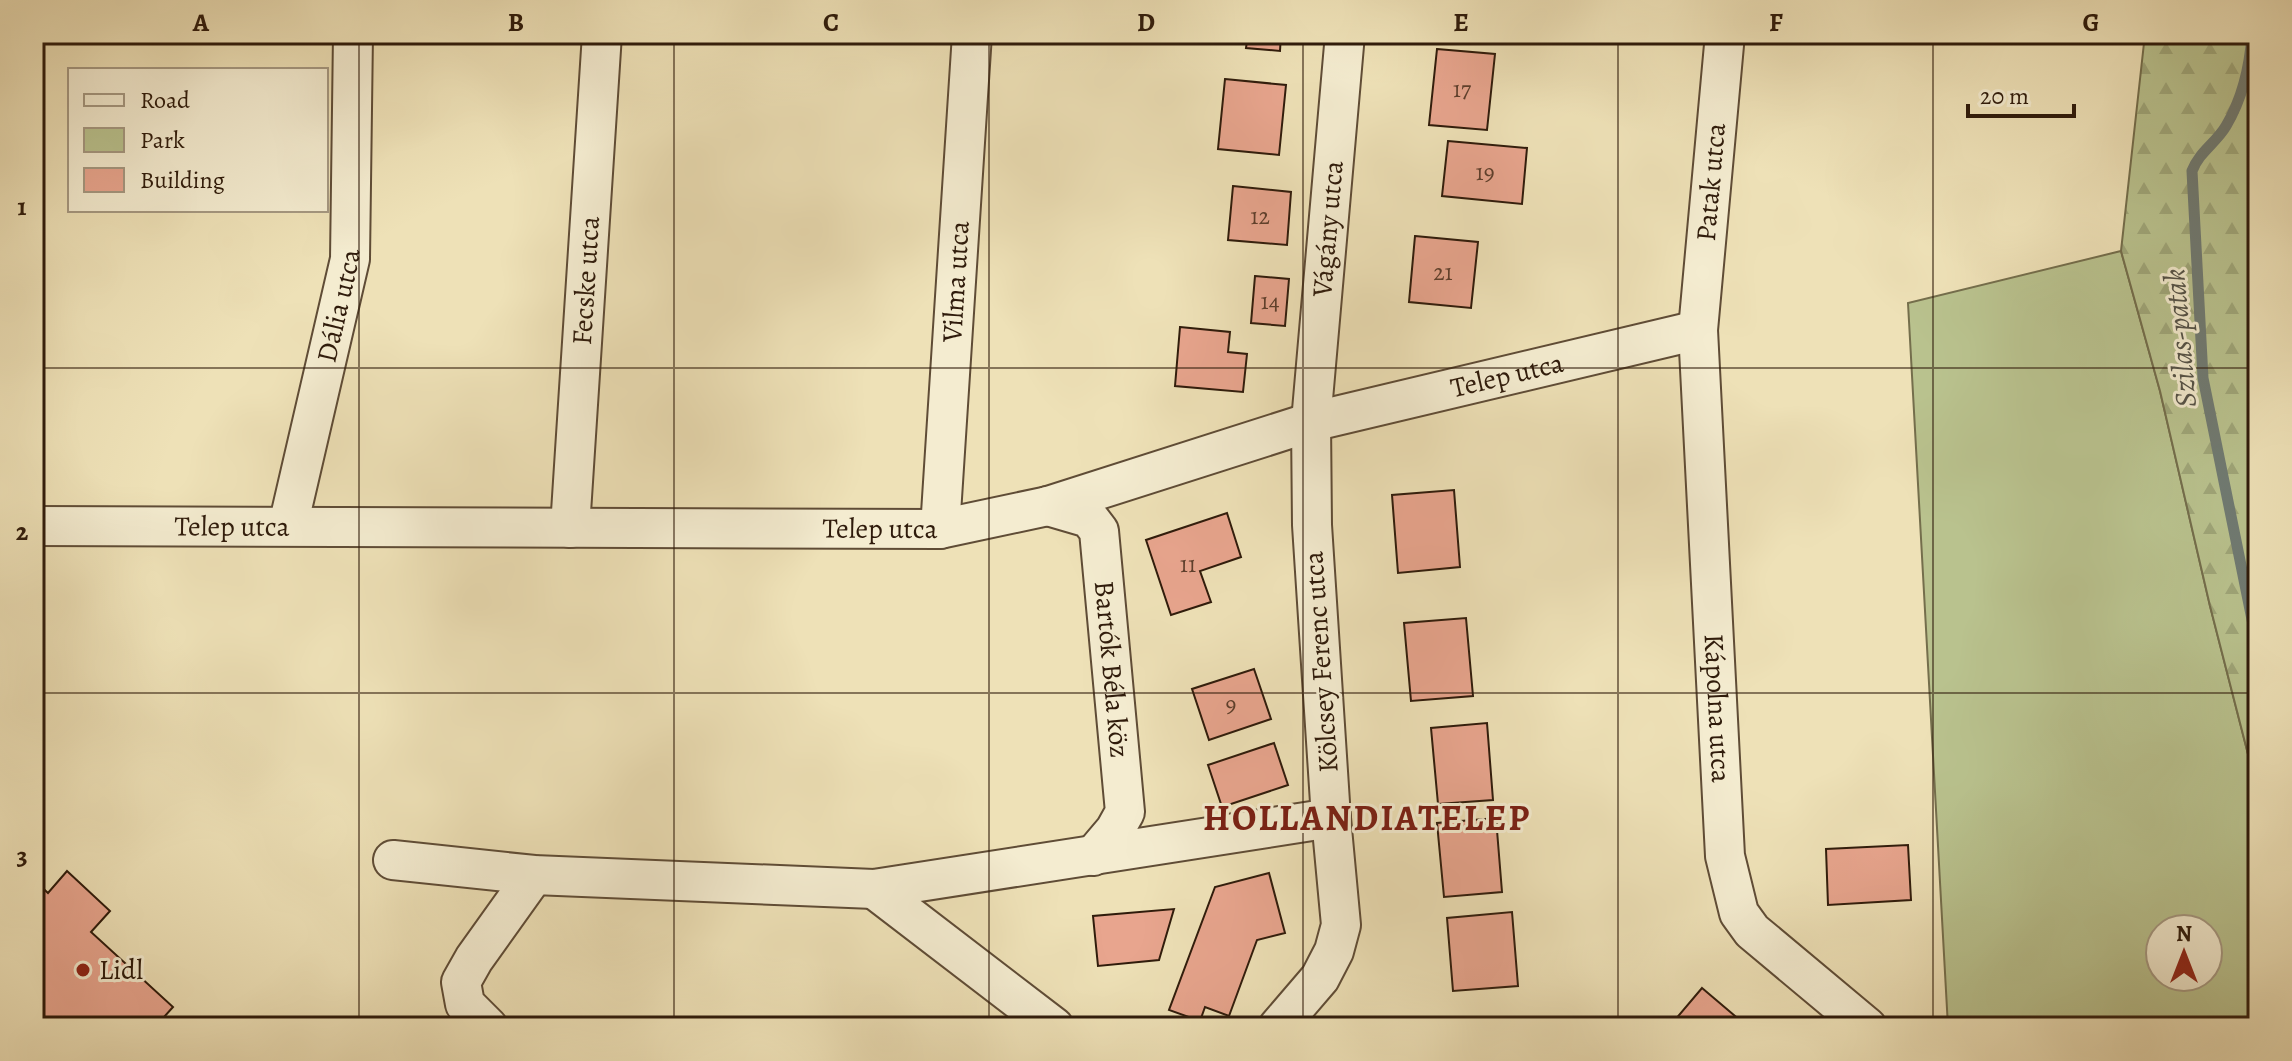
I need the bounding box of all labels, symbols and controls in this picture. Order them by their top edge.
text: A [192,5,210,40]
text: B [508,5,524,40]
text: C [823,5,839,40]
text: D [1137,5,1155,40]
text: E [1453,5,1469,40]
text: F [1769,5,1783,40]
text: G [2082,5,2100,40]
legend [68,68,328,212]
scale bar [1968,68,2074,118]
house number: 17 [1453,73,1472,105]
text: 20 m [1980,80,2029,112]
text: Road [140,84,190,116]
street label: Patak utca [1687,121,1735,243]
text: Park [140,124,185,156]
house number: 19 [1475,156,1495,188]
street label: Vágány utca [1303,159,1353,299]
text: Building [140,164,225,196]
text: 1 [17,189,27,224]
house number: 12 [1250,200,1270,232]
street label: Fecske utca [563,215,609,346]
street label: Vilma utca [933,220,979,344]
street label: Dália utca [308,249,369,366]
house number: 21 [1433,256,1453,288]
water label: Szilas-patak [2154,267,2206,409]
house number: 14 [1260,285,1280,317]
street label: Telep utca [1447,344,1567,407]
street label: Telep utca [174,507,290,546]
street label: Telep utca [822,510,938,548]
text: 2 [16,514,29,549]
house number: 11 [1180,548,1196,580]
street label: Kölcsey Ferenc utca [1294,550,1348,774]
street label: Bartók Béla köz [1085,579,1139,760]
street label: Kápolna utca [1695,633,1740,784]
house number: 9 [1226,688,1236,720]
district label: HOLLANDIATELEP [1203,793,1531,842]
text: 3 [16,838,28,873]
north arrow [2144,913,2224,993]
text: N [2176,919,2192,949]
place label: Lidl [99,951,143,989]
marker: Lidl [74,961,92,979]

